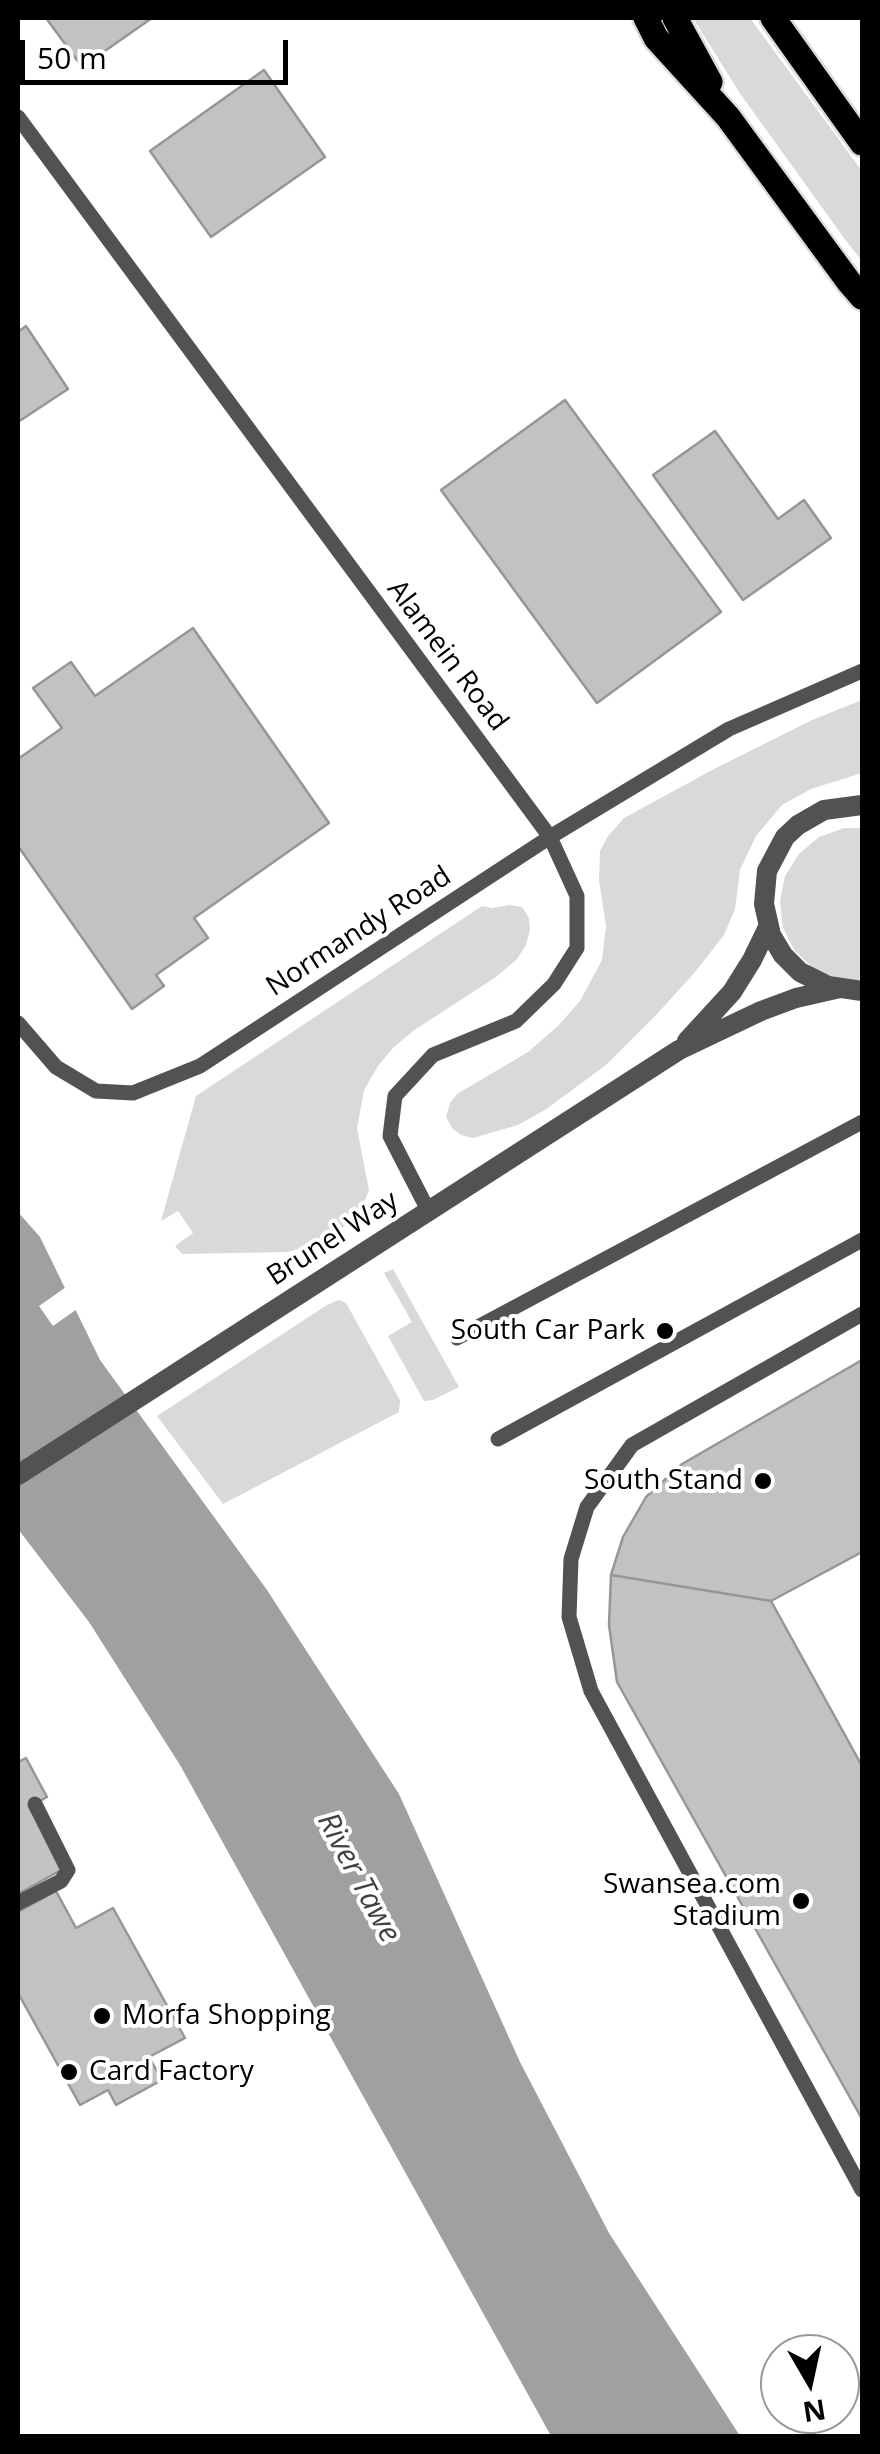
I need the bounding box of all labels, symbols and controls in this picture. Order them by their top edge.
scale bar [25,20,292,82]
text: 50 m [37,37,107,78]
street label: Alamein Road [379,574,515,738]
street label: Normandy Road [260,860,458,1004]
street label: Brunel Way [261,1184,405,1294]
place label: South Car Park [451,1314,645,1348]
marker: South Car Park [654,1320,676,1342]
place label: South Stand [584,1464,743,1498]
marker: South Stand [752,1470,774,1492]
water label: River Tawe [309,1807,407,1949]
place label: Swansea.com Stadium [603,1868,781,1934]
marker: Swansea.com Stadium [790,1890,812,1912]
place label: Morfa Shopping [122,1999,331,2033]
marker: Morfa Shopping [91,2005,113,2027]
place label: Card Factory [89,2055,254,2089]
marker: Card Factory [58,2061,80,2083]
north arrow [760,2334,860,2434]
text: N [800,2391,829,2432]

